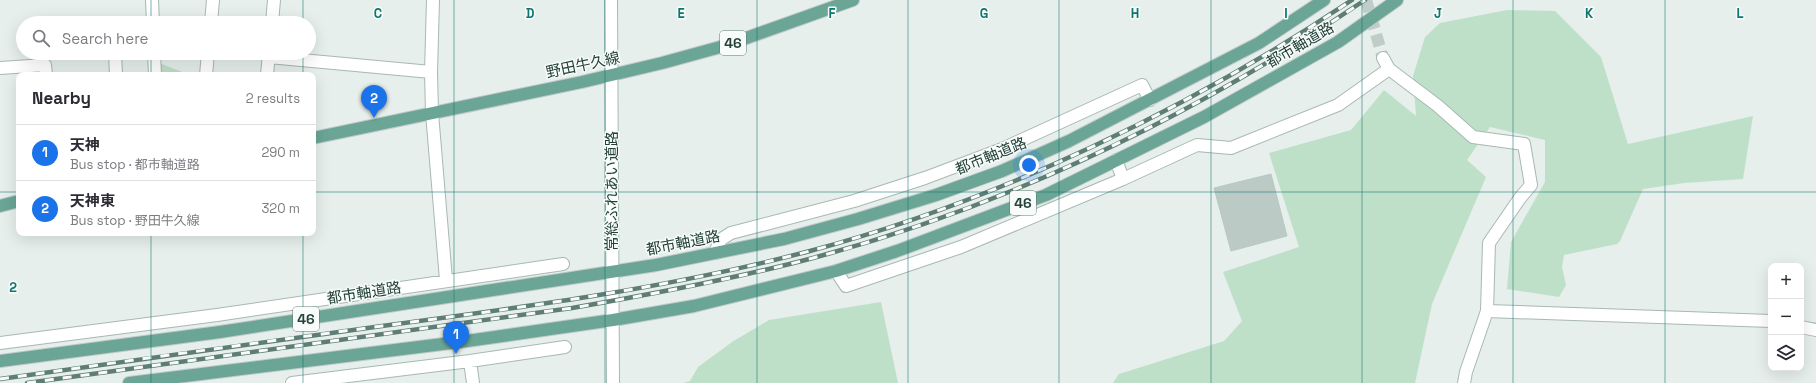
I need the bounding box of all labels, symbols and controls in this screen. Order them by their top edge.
text: C [374,5,382,22]
text: D [526,5,535,22]
text: E [677,5,685,22]
text: F [829,5,836,22]
text: G [980,5,988,22]
text: H [1131,5,1139,22]
text: I [1284,5,1288,22]
text: J [1434,5,1442,22]
text: K [1585,5,1594,22]
text: L [1736,5,1744,22]
search box [16,16,316,60]
street label: 都市軸道路 [1263,18,1337,72]
icon: search [30,27,52,49]
text: Search here [62,29,148,48]
road number: 46 [720,31,746,55]
street label: 野田牛久線 [544,47,622,82]
pin: 2 [361,85,387,118]
text: Nearby [32,87,91,109]
text: 2 results [246,90,300,107]
street label: 常総ふれあい道路 [602,131,621,251]
street label: 都市軸道路 [952,133,1029,178]
text: 天神 [70,135,100,154]
text: 1 [42,144,48,161]
text: 290 m [261,144,300,161]
your location [1019,155,1039,175]
text: Bus stop · 都市軸道路 [70,156,200,173]
text: 天神東 [70,191,115,210]
road number: 46 [1010,191,1036,215]
text: 2 [41,200,49,217]
text: 320 m [261,200,300,217]
text: Bus stop · 野田牛久線 [70,212,200,229]
street label: 都市軸道路 [644,226,722,259]
map controls [1768,263,1804,371]
button: + [1768,263,1804,299]
street label: 都市軸道路 [325,277,402,308]
text: 2 [9,279,17,296]
button: − [1768,299,1804,335]
road number: 46 [293,307,319,331]
pin: 1 [443,321,469,354]
button: layers [1768,335,1804,371]

